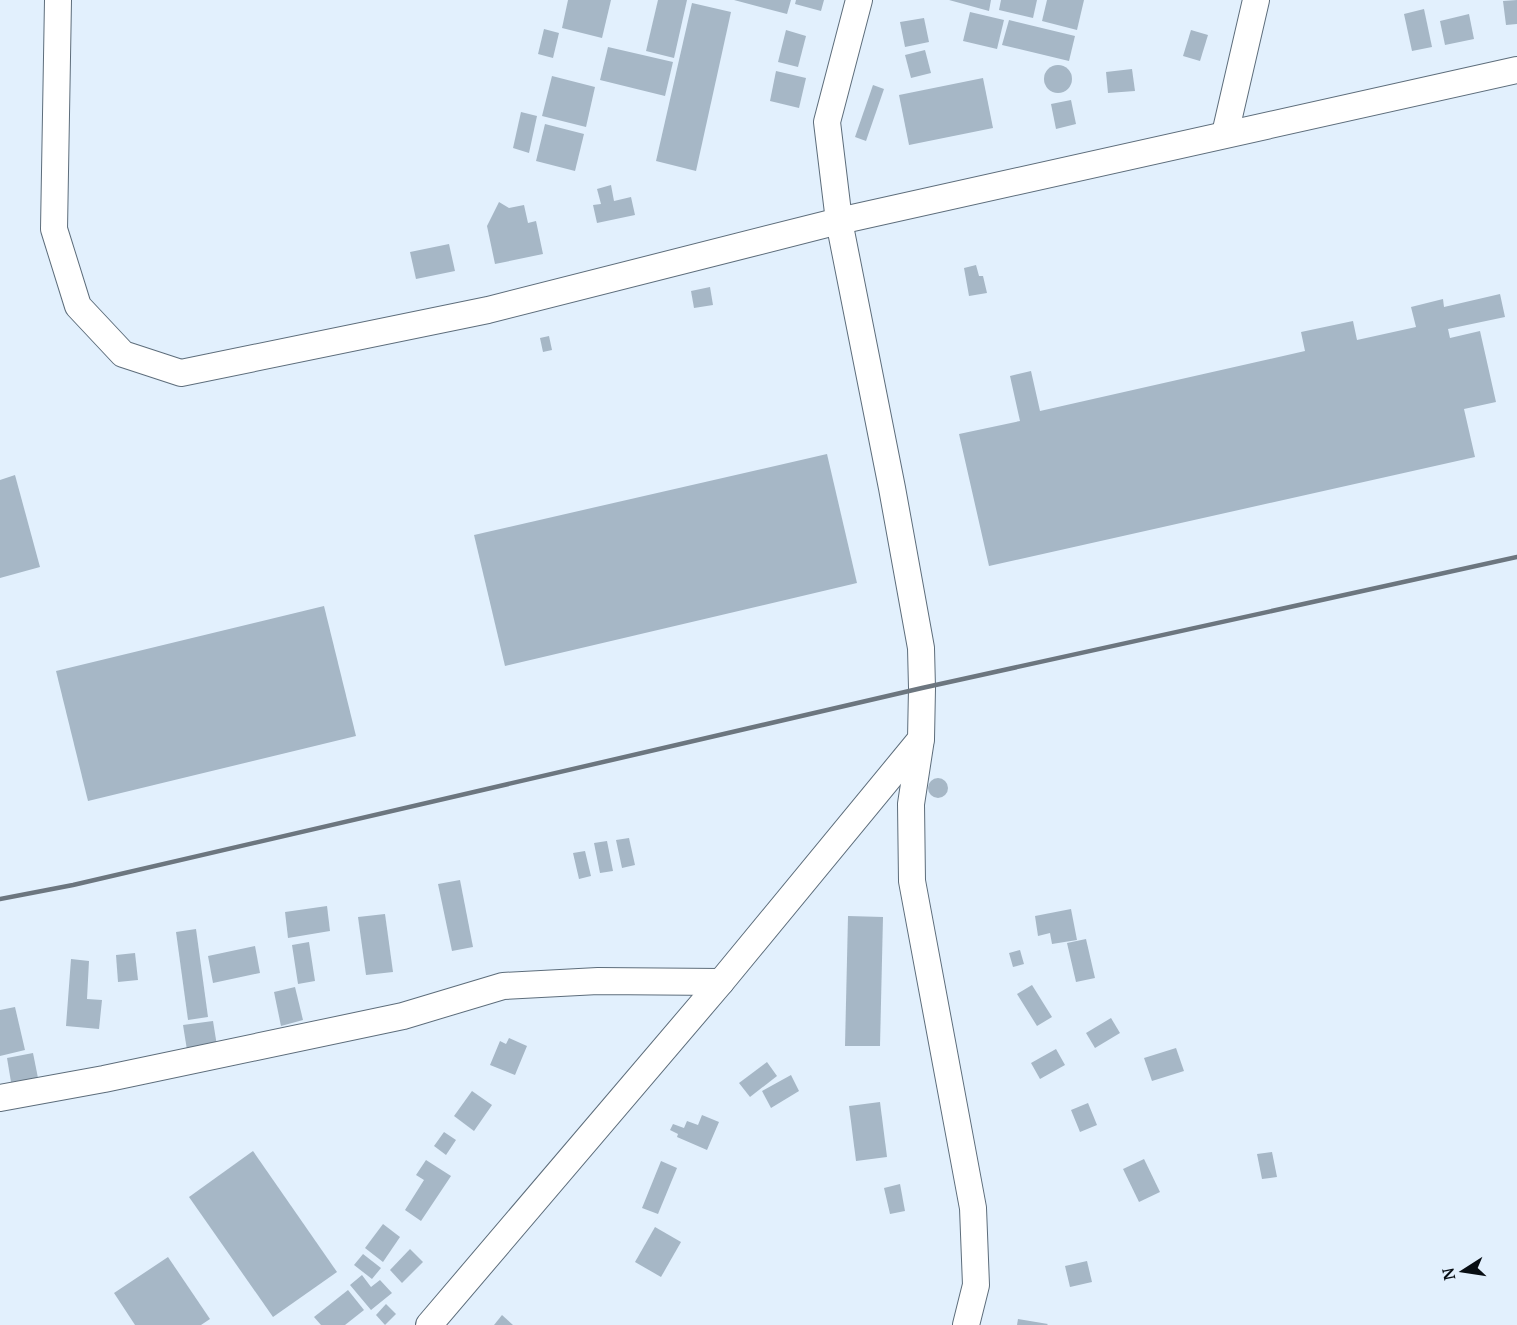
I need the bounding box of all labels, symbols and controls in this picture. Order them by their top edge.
north arrow [1433,1241,1493,1301]
text: N [1436,1266,1460,1282]

